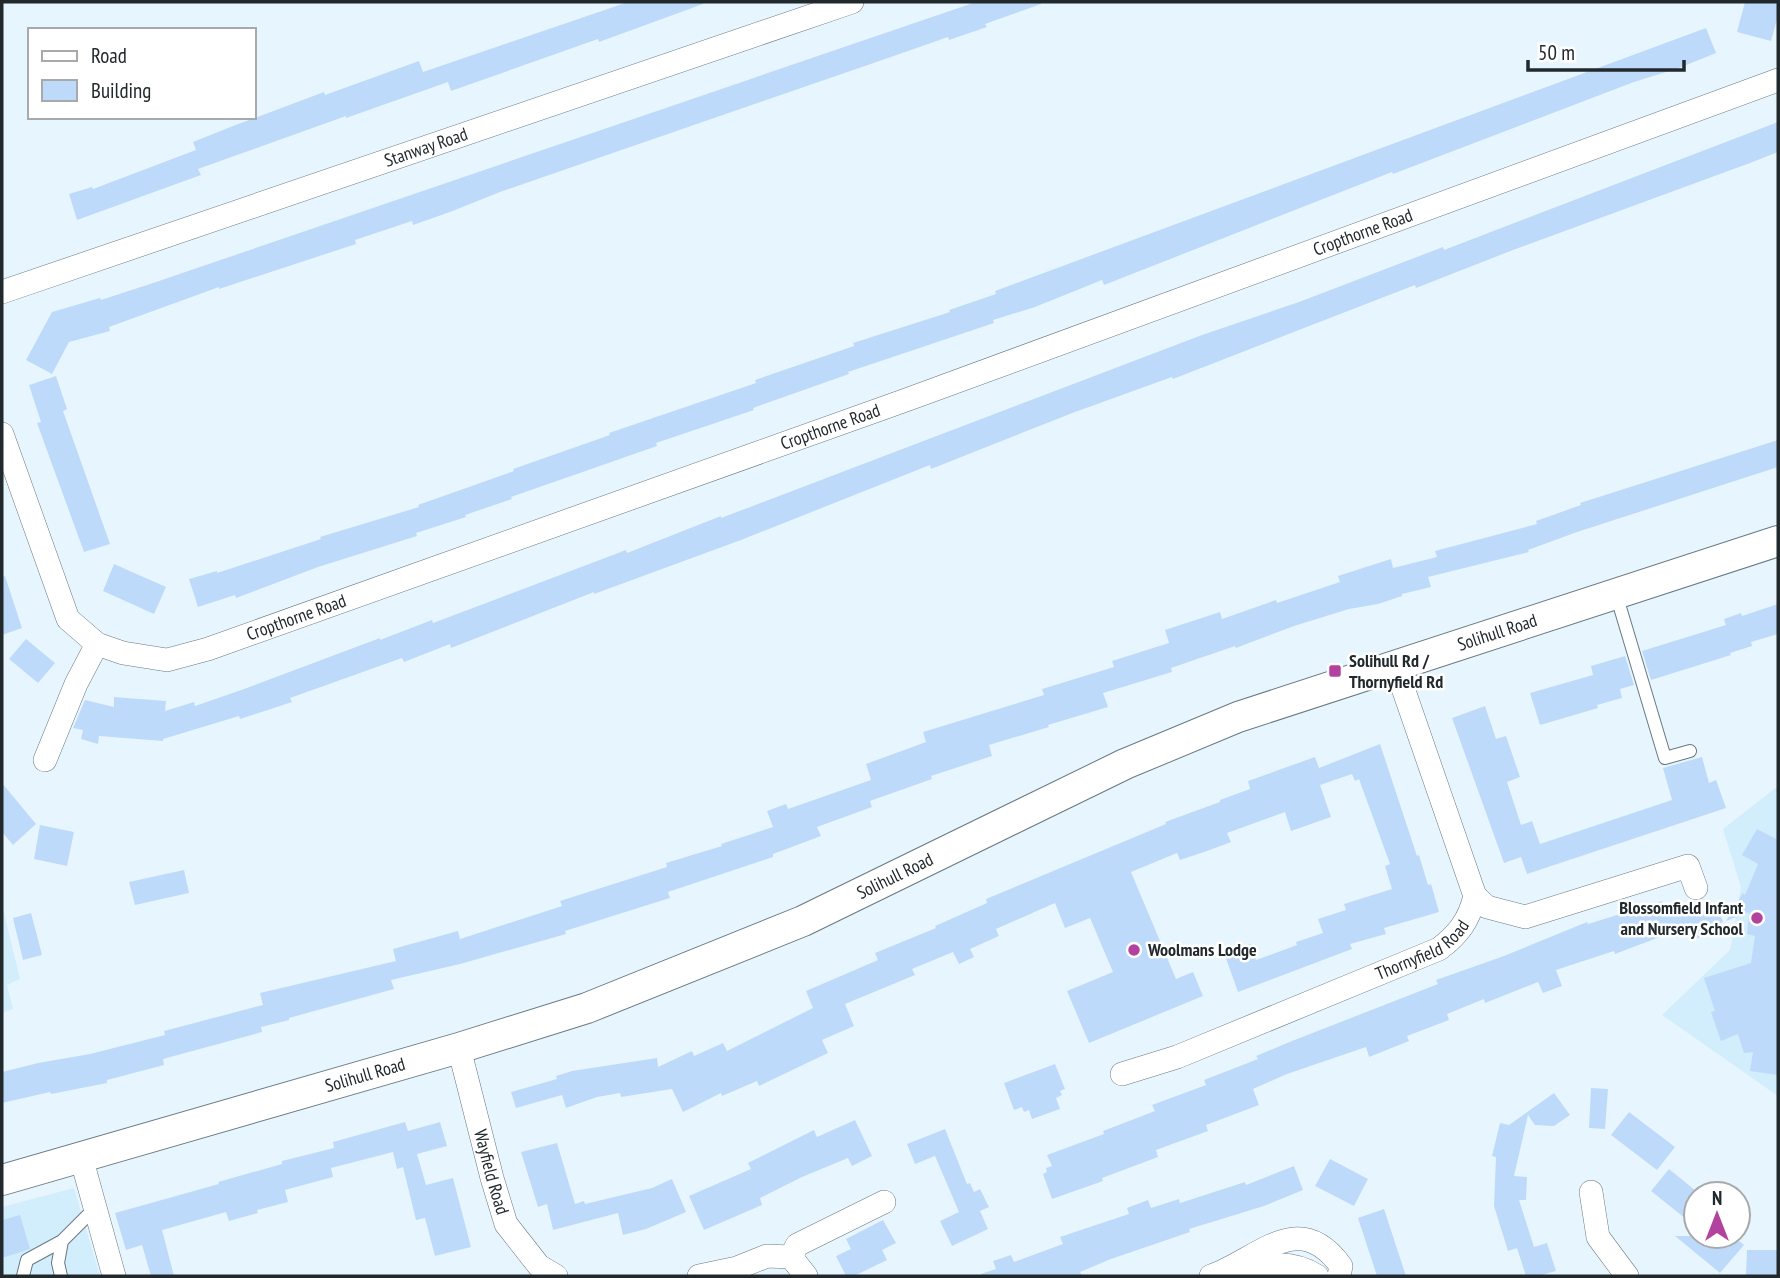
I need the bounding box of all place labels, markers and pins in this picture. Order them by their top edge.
place label: Solihull Rd / Thornyfield Rd [1349,649,1443,693]
marker: Solihull Rd / Thornyfield Rd [1327,663,1343,679]
place label: Blossomfield Infant and Nursery School [1619,896,1744,940]
marker: Blossomfield Infant and Nursery School [1749,910,1765,926]
place label: Woolmans Lodge [1147,938,1257,961]
marker: Woolmans Lodge [1126,942,1142,958]

